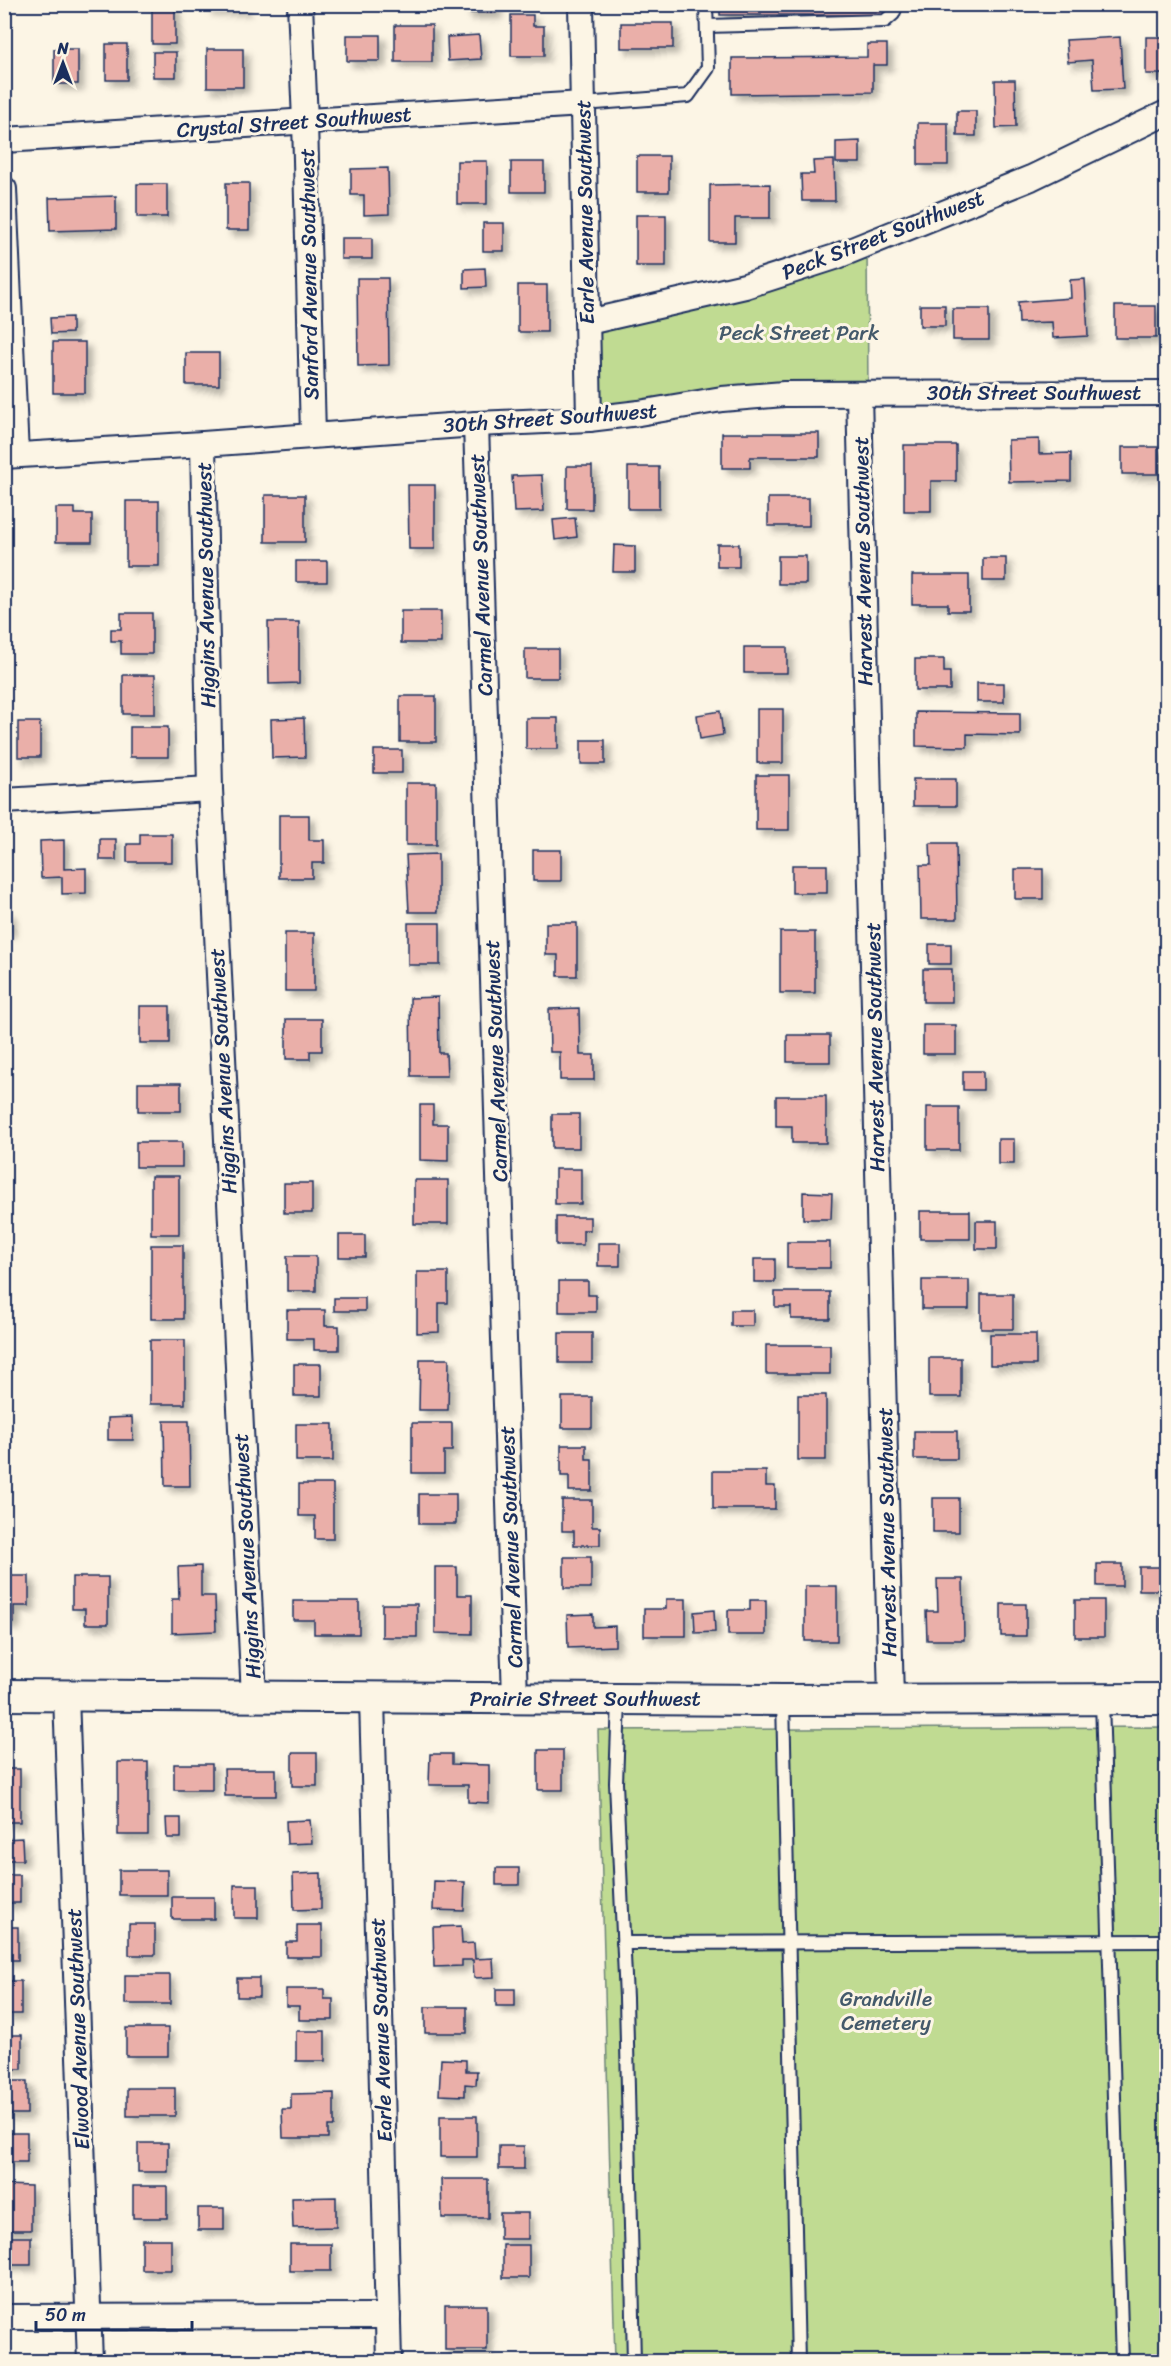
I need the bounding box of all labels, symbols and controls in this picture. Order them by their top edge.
north arrow [33,33,93,93]
text: N [56,34,69,63]
street label: Crystal Street Southwest [175,95,413,149]
street label: Earle Avenue Southwest [564,99,606,325]
street label: Sanford Avenue Southwest [288,148,330,400]
street label: Peck Street Southwest [776,179,990,291]
park label: Peck Street Park [719,314,880,352]
street label: 30th Street Southwest [927,374,1141,412]
street label: 30th Street Southwest [442,392,658,444]
street label: Harvest Avenue Southwest [842,436,884,686]
street label: Carmel Avenue Southwest [458,453,504,697]
street label: Higgins Avenue Southwest [185,462,227,708]
street label: Harvest Avenue Southwest [854,922,896,1172]
street label: Carmel Avenue Southwest [473,939,519,1183]
street label: Higgins Avenue Southwest [198,947,248,1195]
street label: Harvest Avenue Southwest [866,1407,908,1657]
street label: Carmel Avenue Southwest [488,1425,534,1669]
street label: Higgins Avenue Southwest [222,1432,272,1680]
street label: Prairie Street Southwest [469,1680,701,1718]
street label: Elwood Avenue Southwest [55,1908,101,2150]
street label: Earle Avenue Southwest [358,1917,404,2143]
park label: Grandville Cemetery [840,1980,932,2042]
scale bar [36,2294,192,2332]
text: 50 m [45,2299,86,2331]

